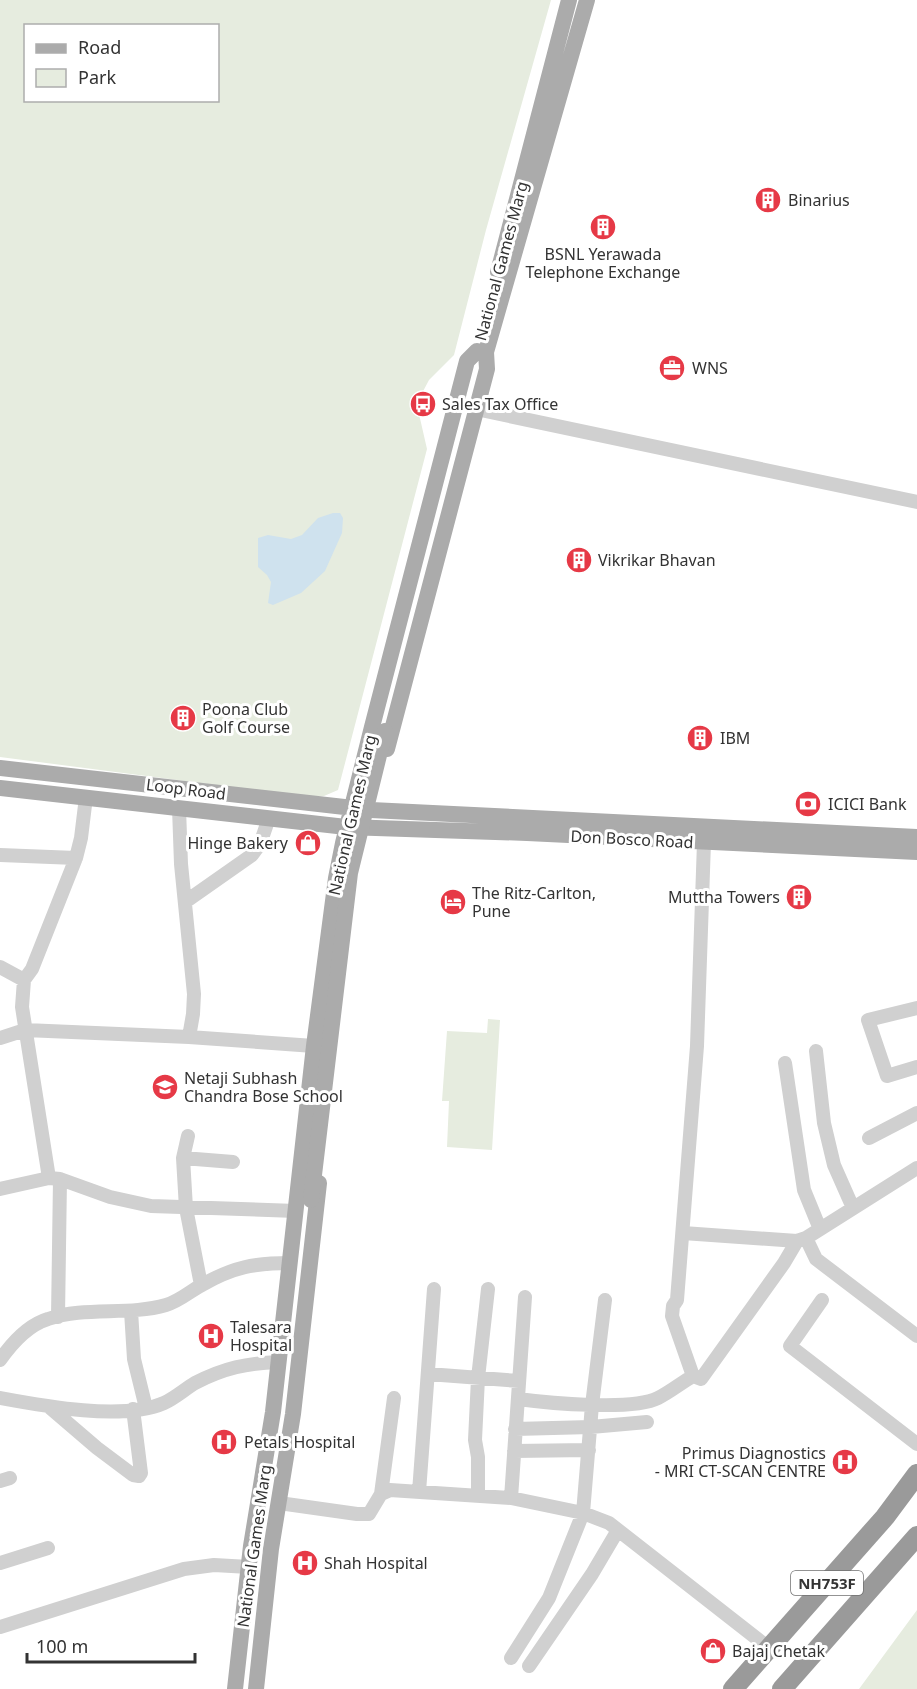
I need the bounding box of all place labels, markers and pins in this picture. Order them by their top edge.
building icon: Binarius [753,185,783,215]
place label: Binarius [788,189,850,211]
building icon: BSNL Yerawada Telephone Exchange [588,212,618,242]
place label: BSNL Yerawada Telephone Exchange [526,243,680,283]
office icon: WNS [657,353,687,383]
place label: WNS [692,357,728,379]
bus stop icon: Sales Tax Office [408,389,438,419]
place label: Sales Tax Office [442,393,558,415]
building icon: Vikrikar Bhavan [564,545,594,575]
place label: Vikrikar Bhavan [598,549,716,571]
place label: Poona Club Golf Course [202,698,290,738]
building icon: Poona Club Golf Course [168,703,198,733]
building icon: IBM [685,723,715,753]
place label: IBM [720,727,750,749]
bank icon: ICICI Bank [793,789,823,819]
place label: ICICI Bank [828,793,907,815]
shop icon: Hinge Bakery [293,828,323,858]
place label: Hinge Bakery [187,832,289,854]
place label: The Ritz-Carlton, Pune [472,882,596,922]
building icon: Muttha Towers [784,882,814,912]
place label: Muttha Towers [668,886,780,908]
hotel icon: The Ritz-Carlton, Pune [438,887,468,917]
place label: Netaji Subhash Chandra Bose School [184,1067,343,1107]
school or university icon: Netaji Subhash Chandra Bose School [150,1072,180,1102]
place label: Talesara Hospital [230,1316,292,1356]
hospital icon: Talesara Hospital [196,1321,226,1351]
hospital icon: Petals Hospital [209,1427,239,1457]
place label: Petals Hospital [244,1431,355,1453]
place label: Primus Diagnostics - MRI CT-SCAN CENTRE [655,1442,826,1482]
hospital icon: Primus Diagnostics - MRI CT-SCAN CENTRE [830,1447,860,1477]
hospital icon: Shah Hospital [290,1548,320,1578]
place label: Shah Hospital [324,1552,428,1574]
shop icon: Bajaj Chetak [698,1636,728,1666]
place label: Bajaj Chetak [732,1640,826,1662]

